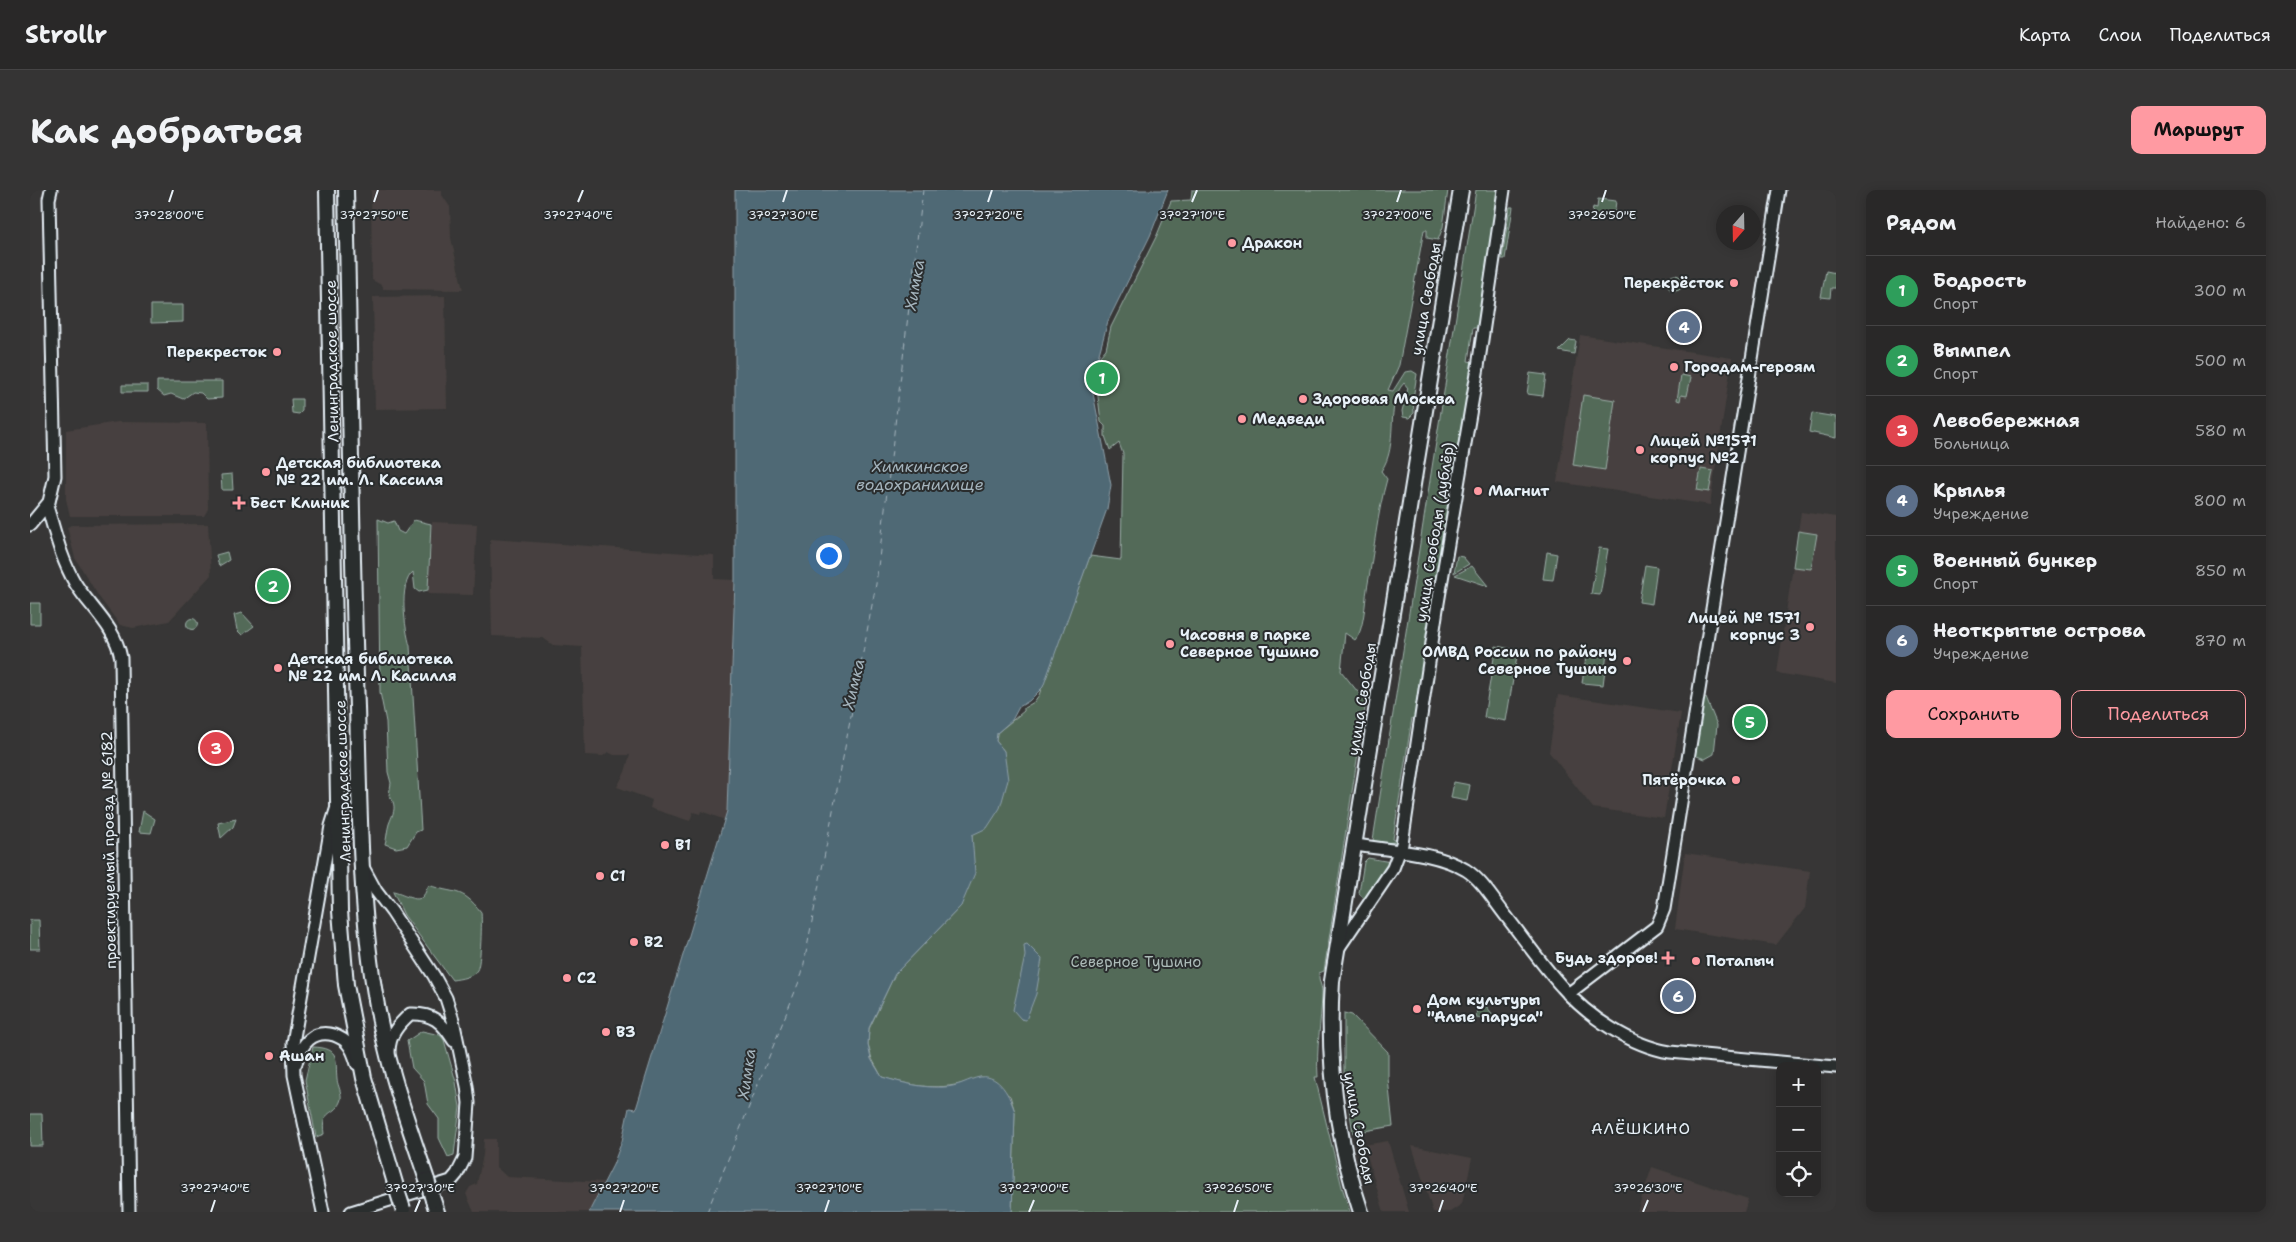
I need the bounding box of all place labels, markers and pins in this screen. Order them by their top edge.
place label: Дракон [1242,233,1302,253]
marker: Дракон [1226,237,1238,249]
place label: Перекрёсток [1624,273,1725,293]
marker: Перекрёсток [1728,277,1740,289]
pin: 4 [1668,308,1700,346]
place label: Перекресток [167,342,268,362]
marker: Перекресток [271,346,283,358]
place label: Городам-героям [1684,357,1816,377]
pin: 1 [1086,359,1118,397]
marker: Городам-героям [1668,361,1680,373]
place label: Здоровая Москва [1313,389,1455,409]
marker: Здоровая Москва [1297,393,1309,405]
place label: Медведи [1252,409,1325,429]
marker: Медведи [1236,413,1248,425]
place label: Лицей №1571 корпус №2 [1650,431,1757,468]
marker: Лицей №1571 корпус №2 [1634,444,1646,456]
place label: Детская библиотека № 22 им. Л. Кассиля [276,453,443,490]
marker: Детская библиотека № 22 им. Л. Кассиля [260,466,272,478]
place label: Магнит [1488,481,1549,501]
marker: Магнит [1472,485,1484,497]
place label: Бест Клиник [250,493,350,513]
marker: Бест Клиник [232,496,246,510]
pin: 2 [257,567,289,605]
place label: Лицей № 1571 корпус 3 [1688,608,1800,645]
marker: Лицей № 1571 корпус 3 [1804,621,1816,633]
place label: Часовня в парке Северное Тушино [1180,625,1319,662]
marker: Часовня в парке Северное Тушино [1164,638,1176,650]
place label: ОМВД России по району Северное Тушино [1422,642,1617,679]
place label: Детская библиотека № 22 им. Л. Касилля [288,649,457,686]
marker: ОМВД России по району Северное Тушино [1621,655,1633,667]
marker: Детская библиотека № 22 им. Л. Касилля [272,662,284,674]
pin: 5 [1734,703,1766,741]
pin: 3 [200,729,232,767]
place label: Пятёрочка [1642,770,1727,790]
marker: Пятёрочка [1730,774,1742,786]
place label: B1 [675,835,691,855]
marker: B1 [659,839,671,851]
place label: C1 [610,866,626,886]
marker: C1 [594,870,606,882]
place label: B2 [644,932,664,952]
marker: B2 [628,936,640,948]
place label: Будь здоров! [1555,948,1658,968]
place label: Потапыч [1706,951,1774,971]
marker: Будь здоров! [1662,952,1674,964]
marker: Потапыч [1690,955,1702,967]
place label: C2 [577,968,597,988]
marker: C2 [561,972,573,984]
pin: 6 [1662,977,1694,1015]
place label: Дом культуры "Алые паруса" [1427,990,1543,1027]
marker: Дом культуры "Алые паруса" [1411,1003,1423,1015]
place label: B3 [616,1022,636,1042]
marker: B3 [600,1026,612,1038]
place label: Ашан [279,1046,324,1066]
marker: Ашан [263,1050,275,1062]

